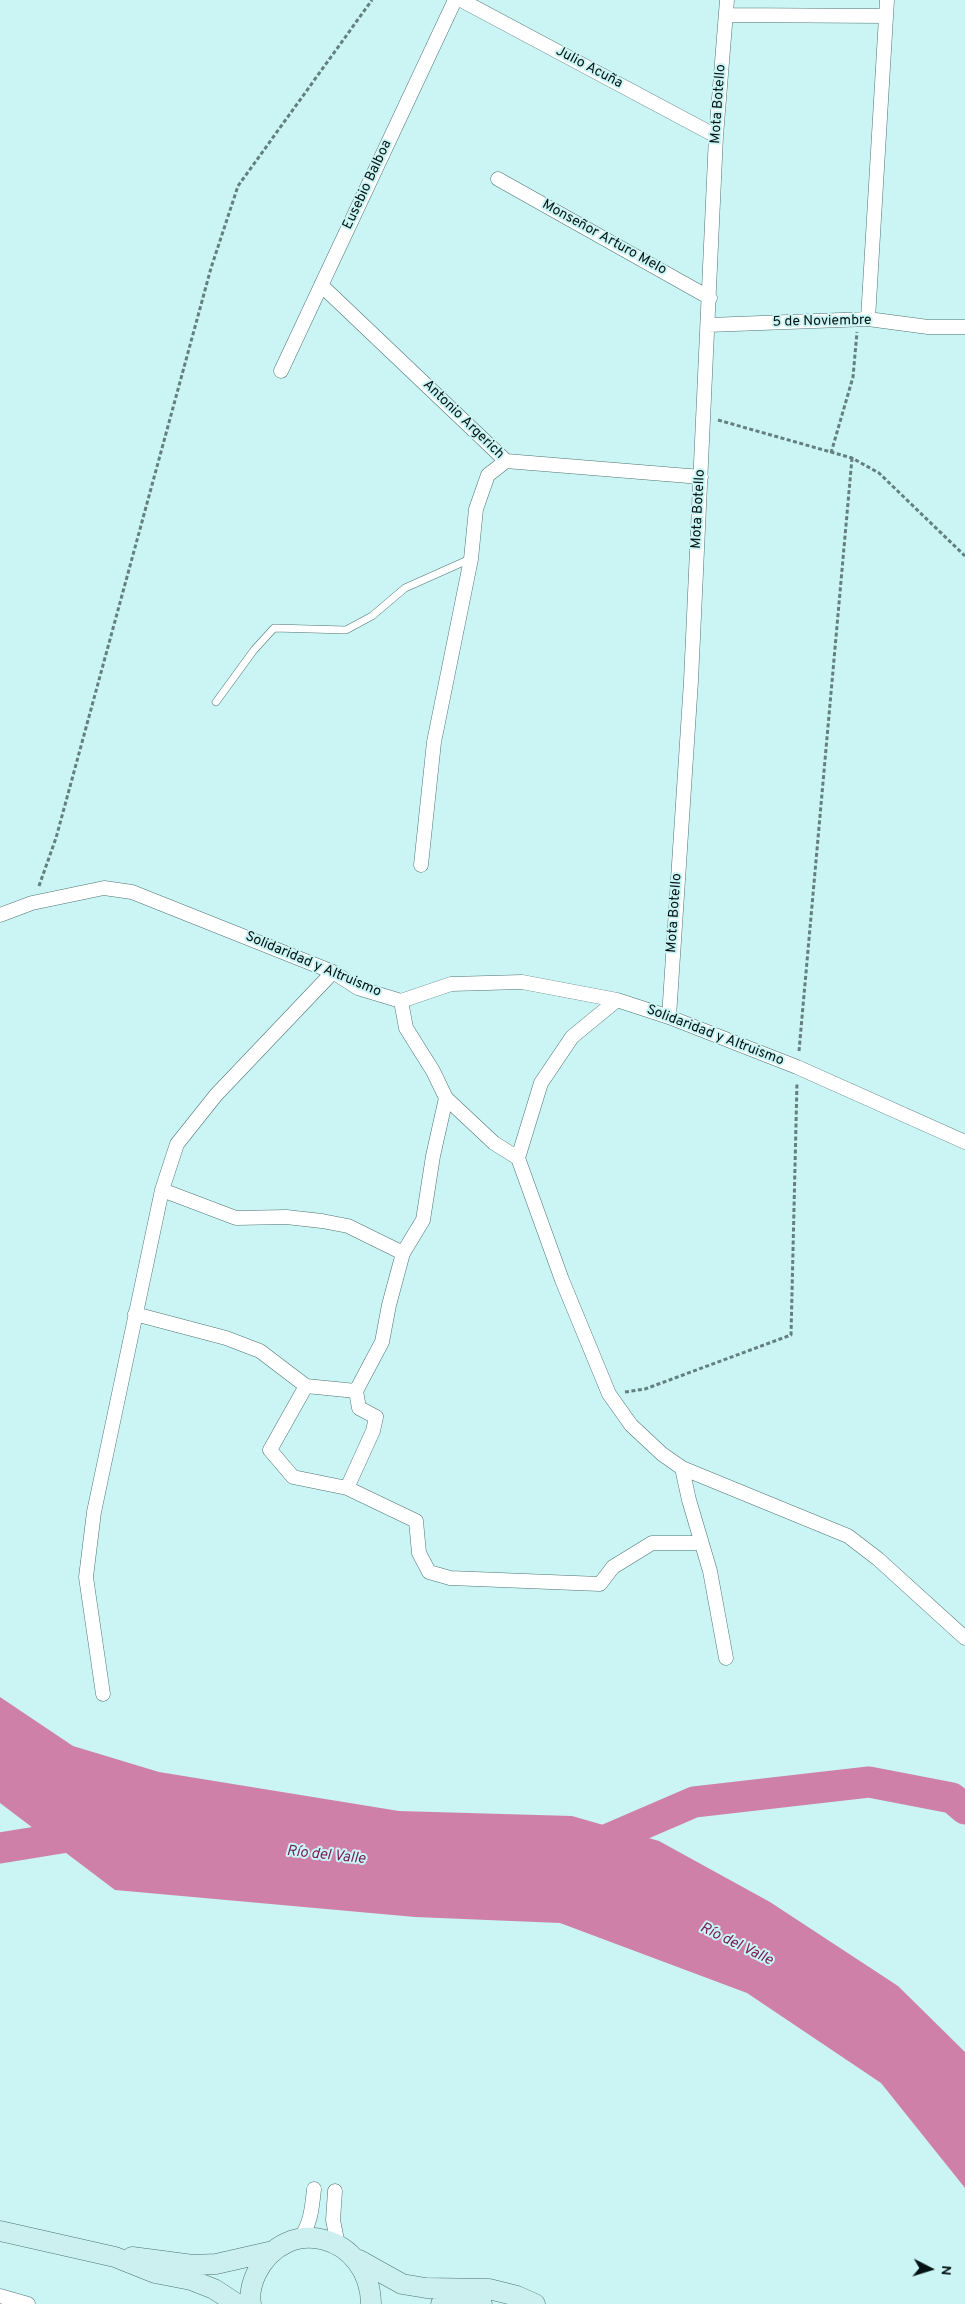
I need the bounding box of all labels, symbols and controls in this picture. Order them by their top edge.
street label: Julio Acuña [553,43,625,93]
street label: Mota Botello [708,64,730,144]
street label: Eusebio Balboa [340,138,396,232]
street label: Monseñor Arturo Melo [539,197,669,279]
street label: 5 de Noviembre [772,313,872,331]
street label: Antonio Argerich [419,377,507,463]
street label: Mota Botello [689,469,709,549]
street label: Mota Botello [664,873,686,953]
street label: Solidaridad y Altruismo [243,929,383,1001]
street label: Solidaridad y Altruismo [644,1002,786,1070]
water label: Río del Valle [286,1843,366,1869]
water label: Río del Valle [697,1920,775,1970]
north arrow [905,2244,955,2294]
text: N [937,2265,954,2276]

